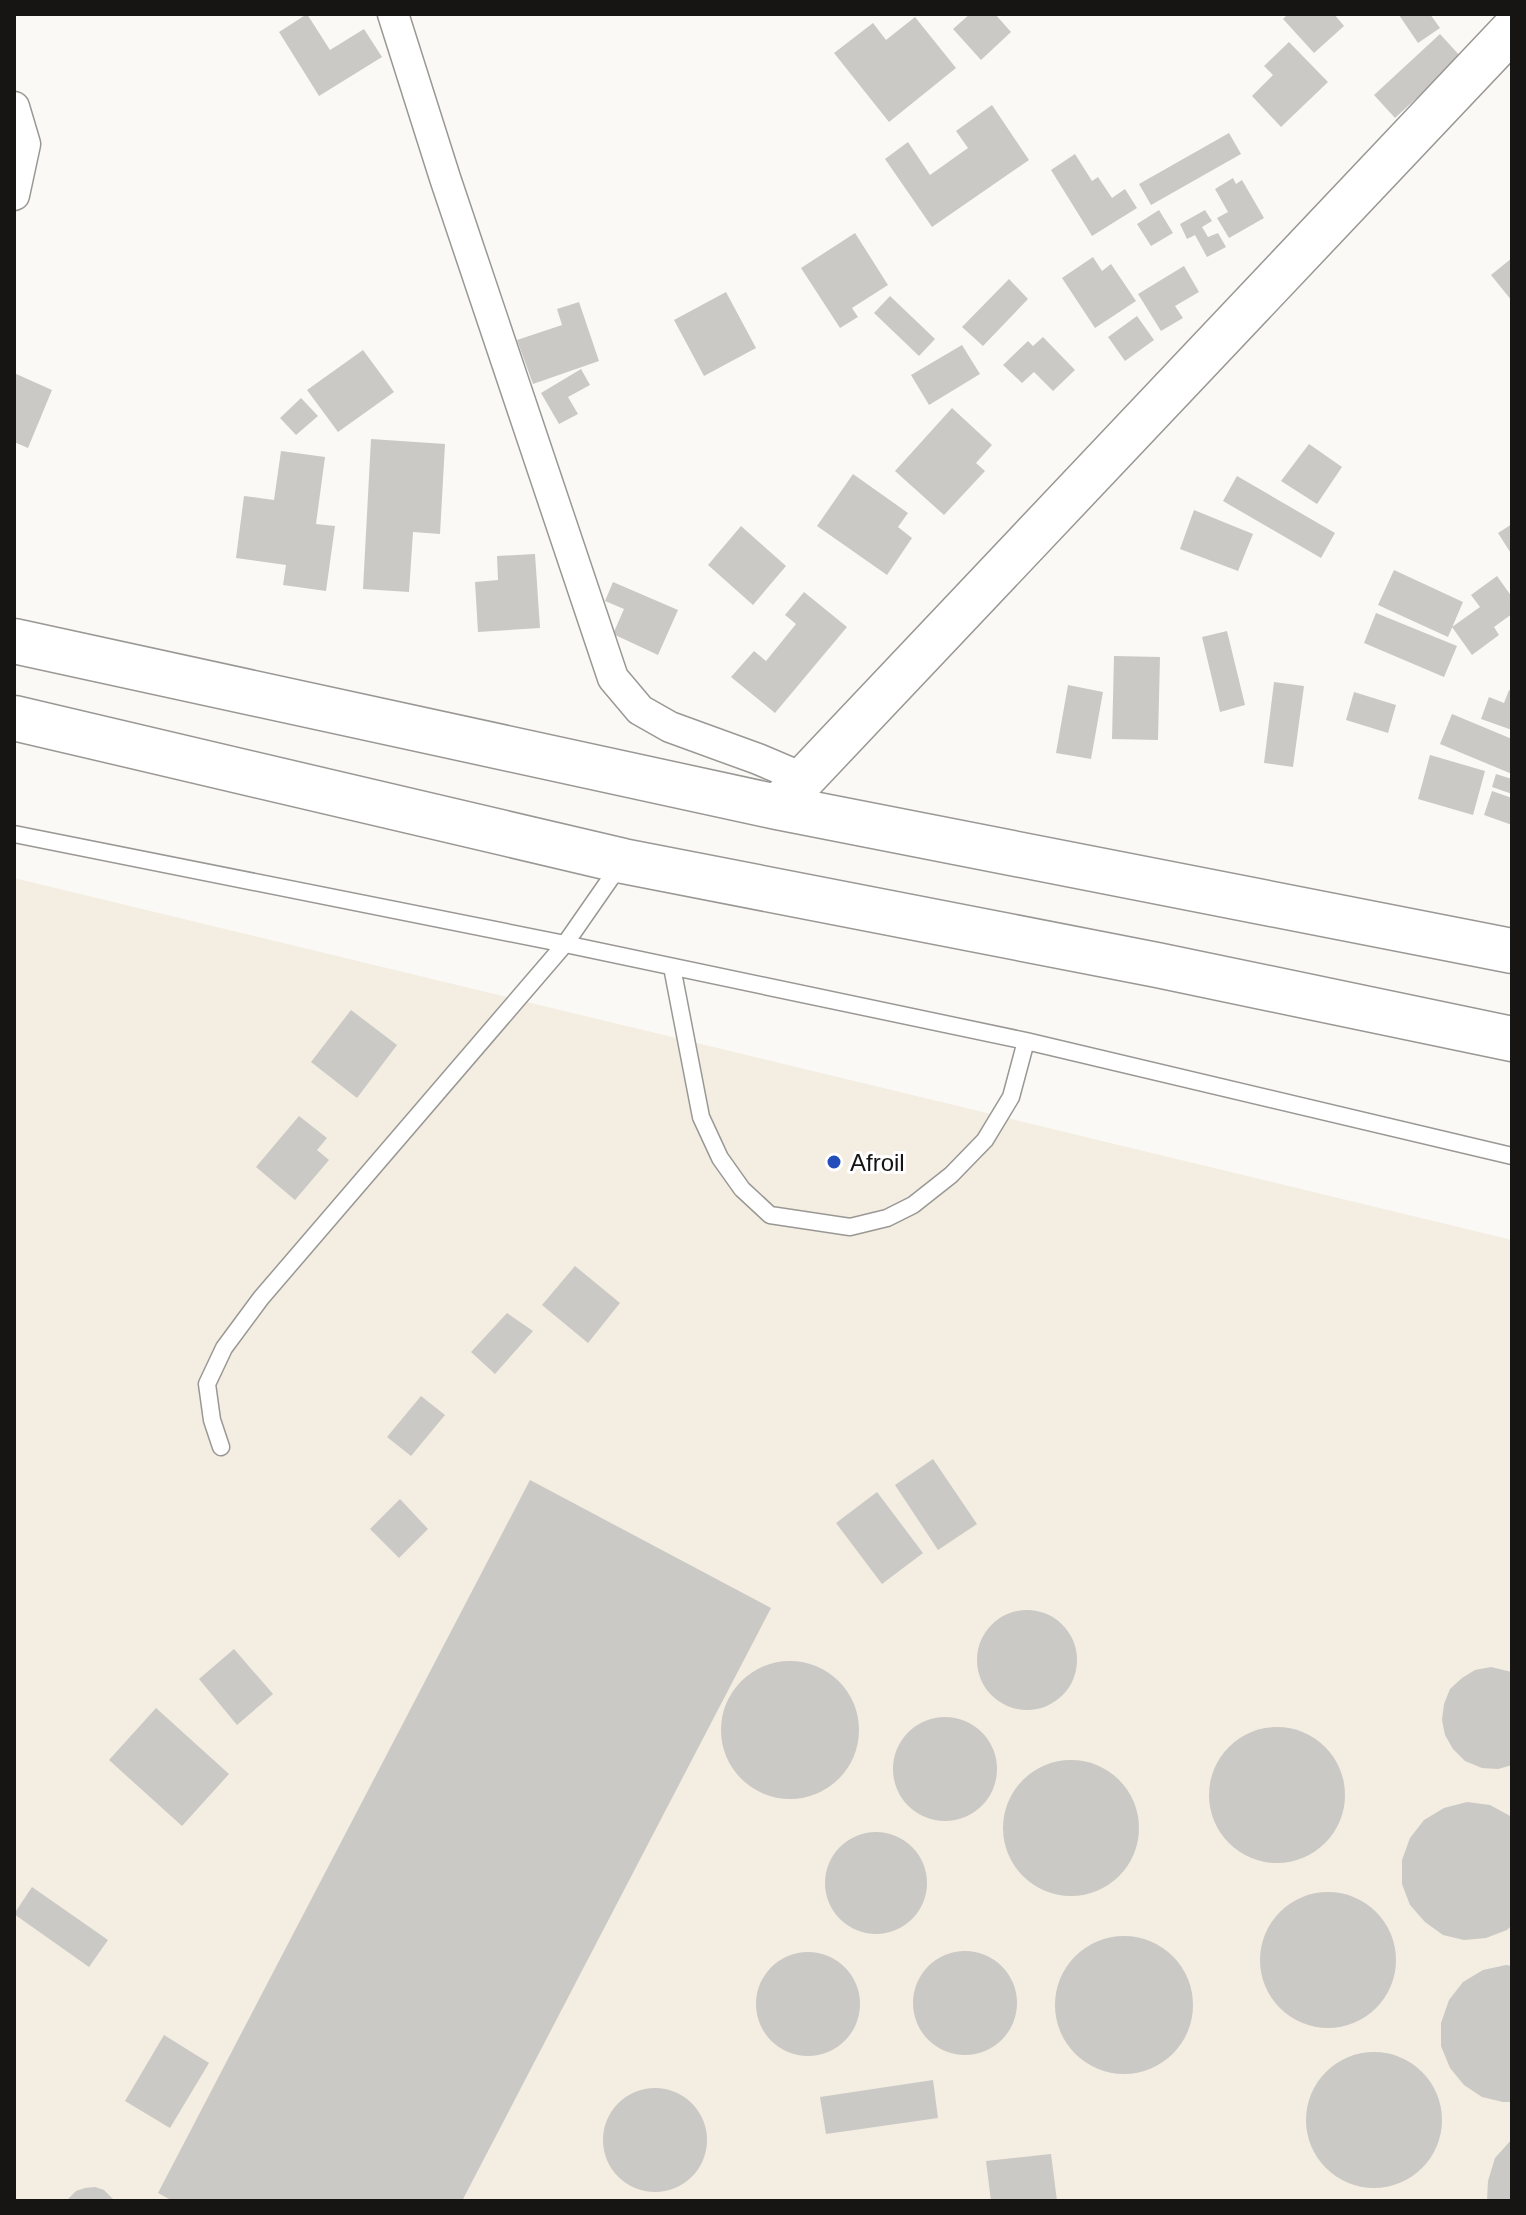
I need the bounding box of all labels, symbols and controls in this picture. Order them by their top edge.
place label: Afroil [850,1149,905,1176]
marker: Afroil [825,1153,843,1171]

